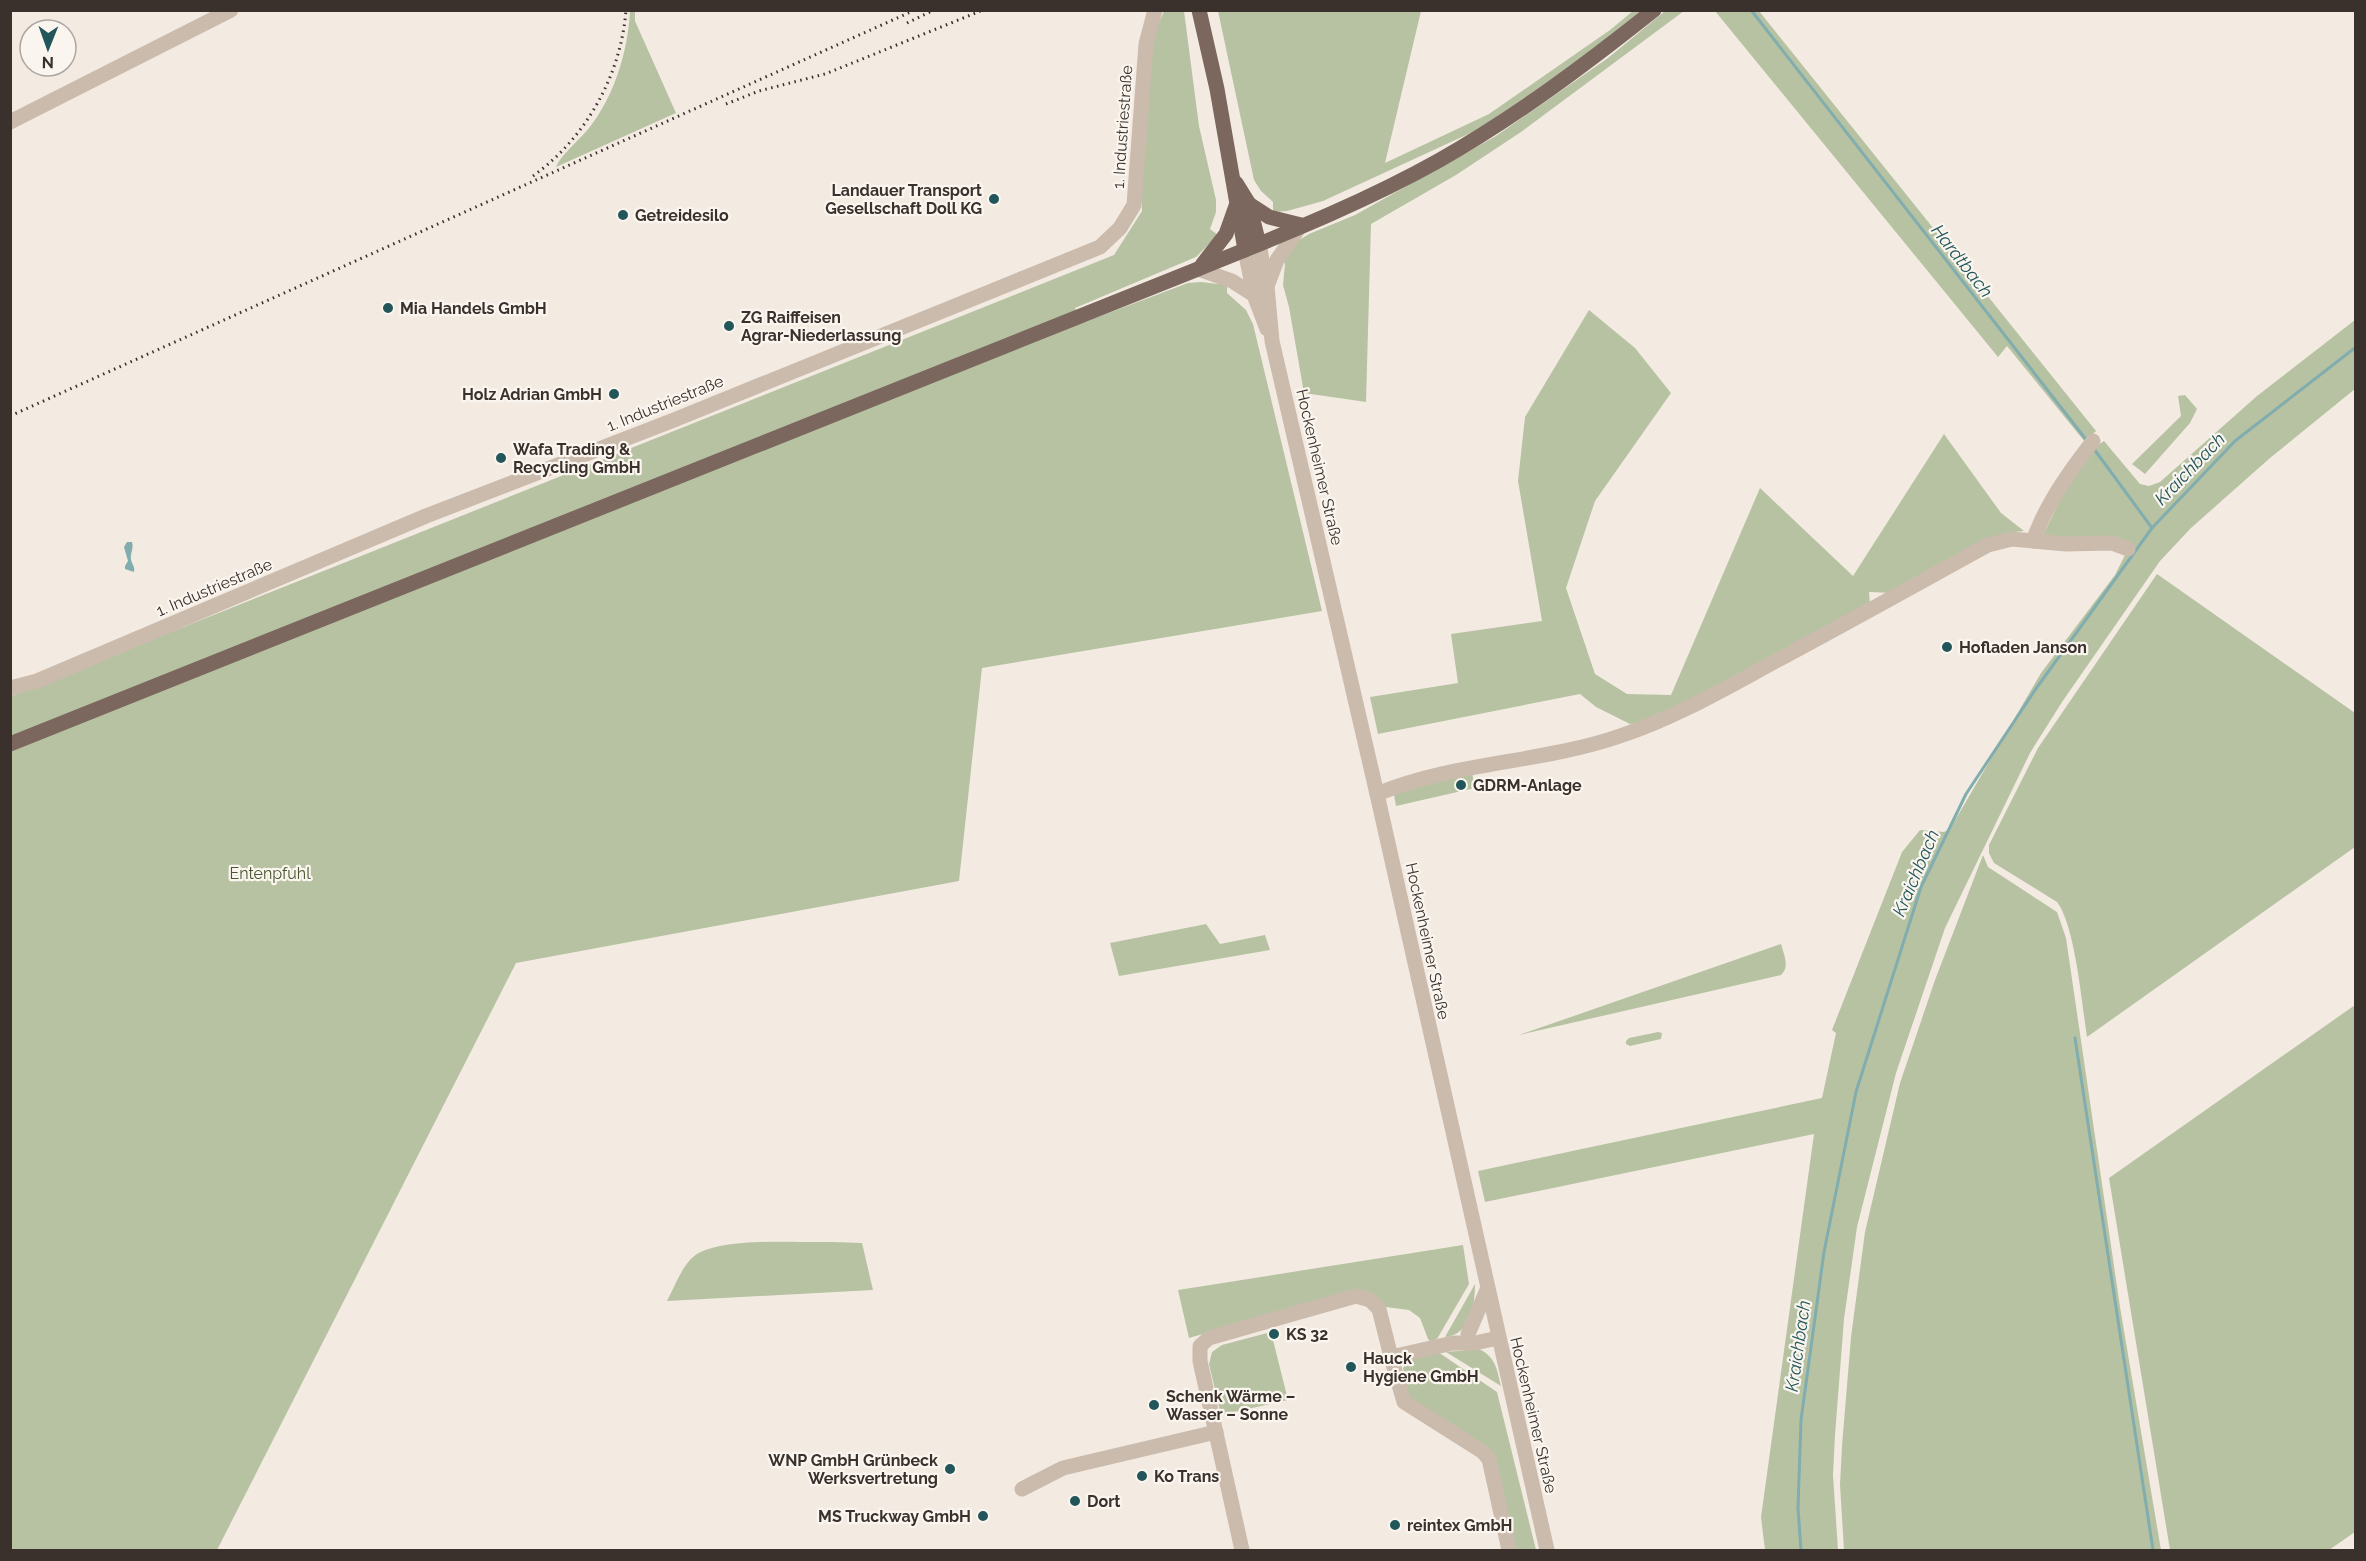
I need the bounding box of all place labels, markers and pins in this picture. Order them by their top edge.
place label: Landauer Transport Gesellschaft Doll KG [825,181,982,218]
marker: Landauer Transport Gesellschaft Doll KG [987,192,1001,206]
place label: Getreidesilo [635,206,729,225]
marker: Getreidesilo [616,208,630,222]
place label: Mia Handels GmbH [400,299,547,318]
marker: Mia Handels GmbH [381,301,395,315]
place label: ZG Raiffeisen Agrar-Niederlassung [741,308,901,345]
marker: ZG Raiffeisen Agrar-Niederlassung [722,319,736,333]
place label: Holz Adrian GmbH [462,385,602,404]
marker: Holz Adrian GmbH [607,387,621,401]
place label: Wafa Trading & Recycling GmbH [513,440,641,477]
marker: Wafa Trading & Recycling GmbH [494,451,508,465]
place label: Hofladen Janson [1959,638,2087,657]
marker: Hofladen Janson [1940,640,1954,654]
place label: GDRM-Anlage [1473,776,1582,795]
marker: GDRM-Anlage [1454,778,1468,792]
place label: KS 32 [1286,1325,1328,1344]
marker: KS 32 [1267,1327,1281,1341]
place label: Hauck Hygiene GmbH [1363,1349,1479,1386]
marker: Hauck Hygiene GmbH [1344,1360,1358,1374]
place label: Schenk Wärme – Wasser – Sonne [1166,1387,1295,1424]
marker: Schenk Wärme – Wasser – Sonne [1147,1398,1161,1412]
place label: WNP GmbH Grünbeck Werksvertretung [768,1451,938,1488]
marker: WNP GmbH Grünbeck Werksvertretung [943,1462,957,1476]
place label: Ko Trans [1154,1467,1219,1486]
marker: Ko Trans [1135,1469,1149,1483]
place label: Dort [1087,1492,1121,1511]
marker: Dort [1068,1494,1082,1508]
place label: MS Truckway GmbH [818,1507,971,1526]
marker: MS Truckway GmbH [976,1509,990,1523]
place label: reintex GmbH [1407,1516,1512,1535]
marker: reintex GmbH [1388,1518,1402,1532]

